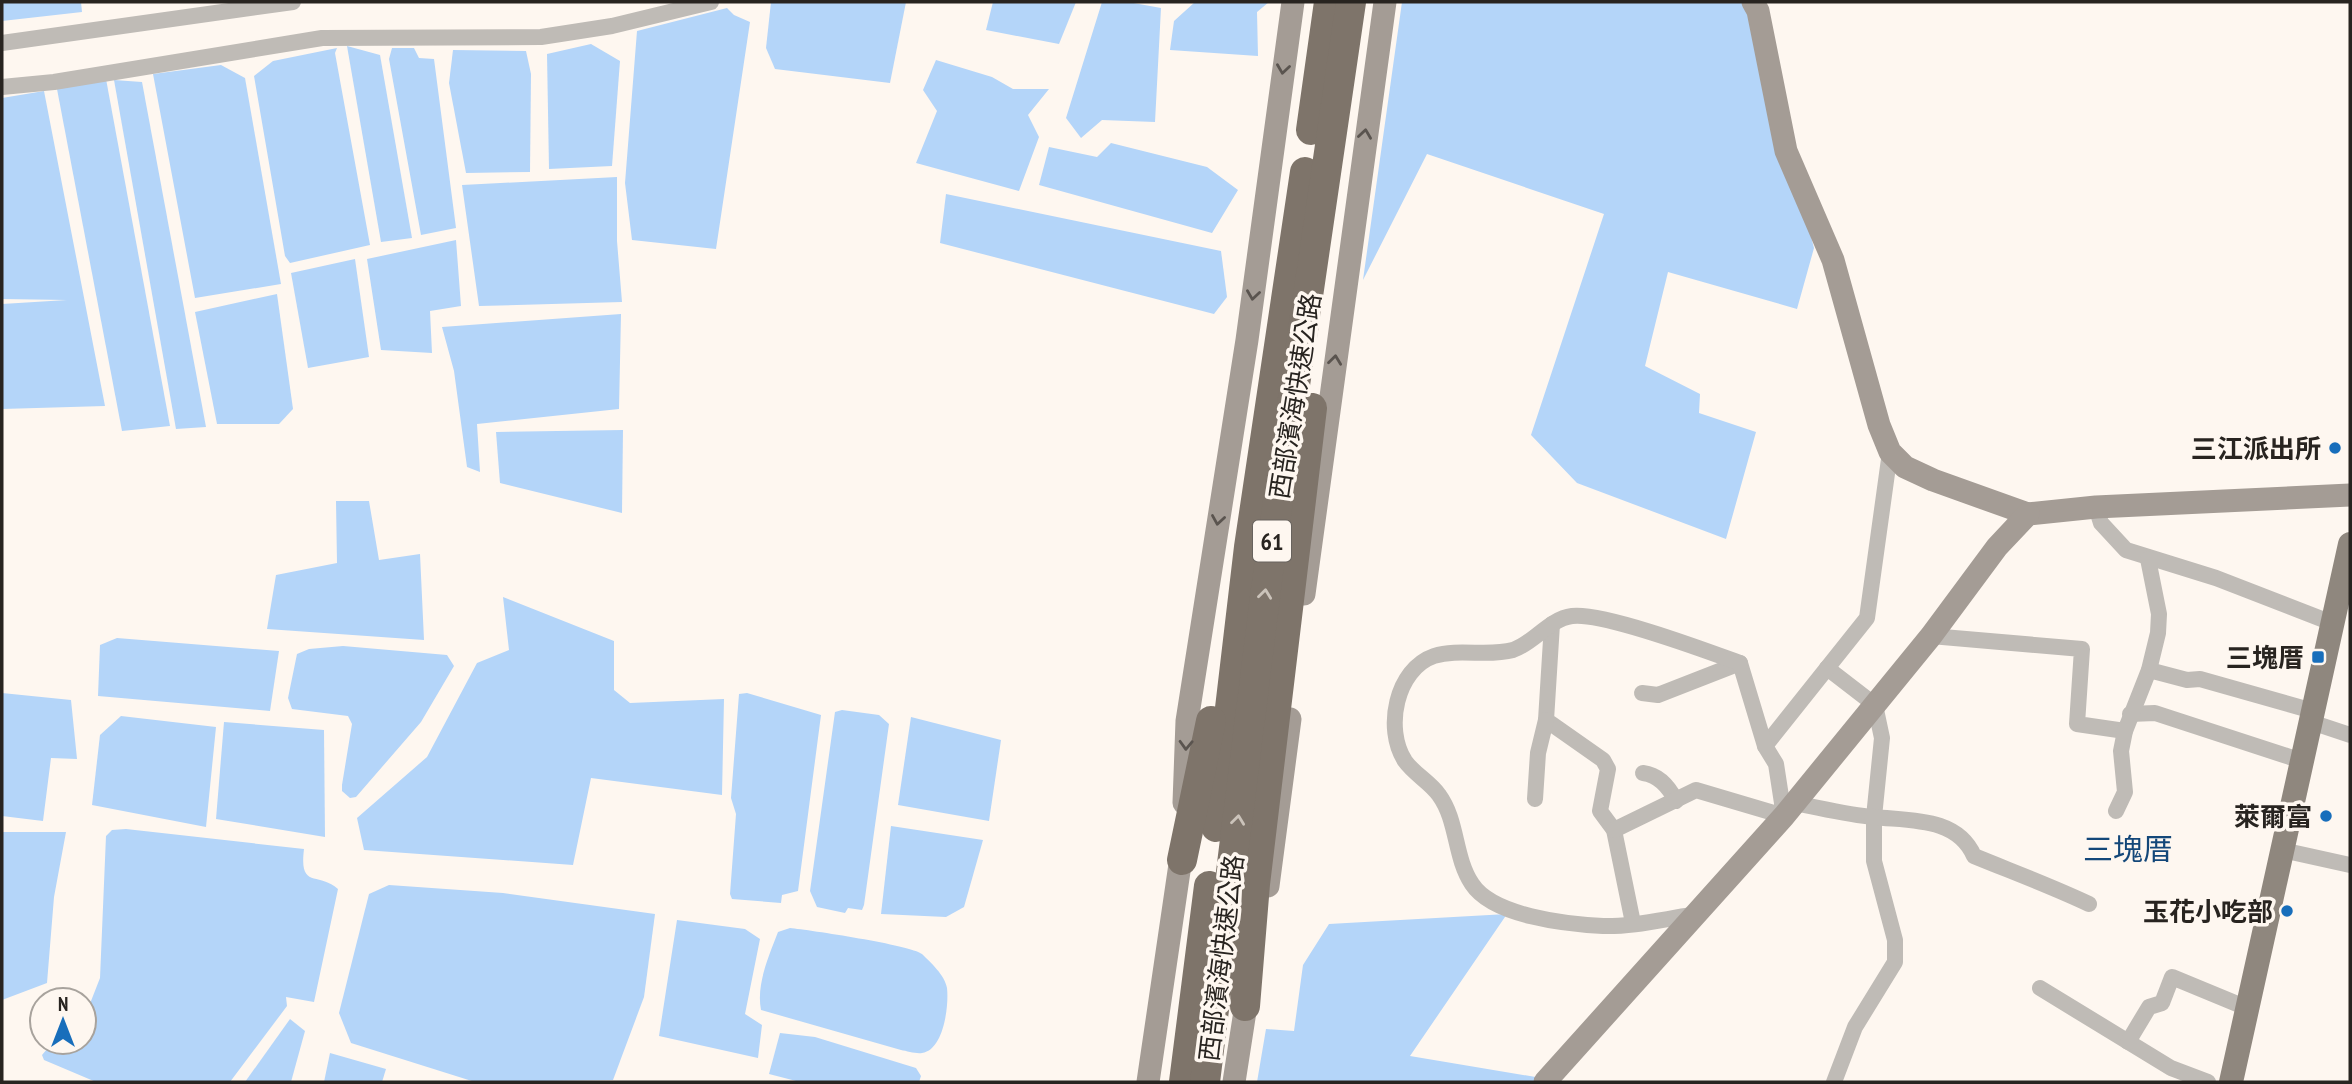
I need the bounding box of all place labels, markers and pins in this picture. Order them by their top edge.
place label: 三江派出所 [2191,432,2321,465]
marker: 三江派出所 [2327,440,2343,456]
place label: 三塊厝 [2226,641,2304,674]
marker: 三塊厝 [2310,649,2326,665]
place label: 萊爾富 [2234,800,2312,833]
marker: 萊爾富 [2318,808,2334,824]
place label: 玉花小吃部 [2143,895,2273,928]
marker: 玉花小吃部 [2279,903,2295,919]

